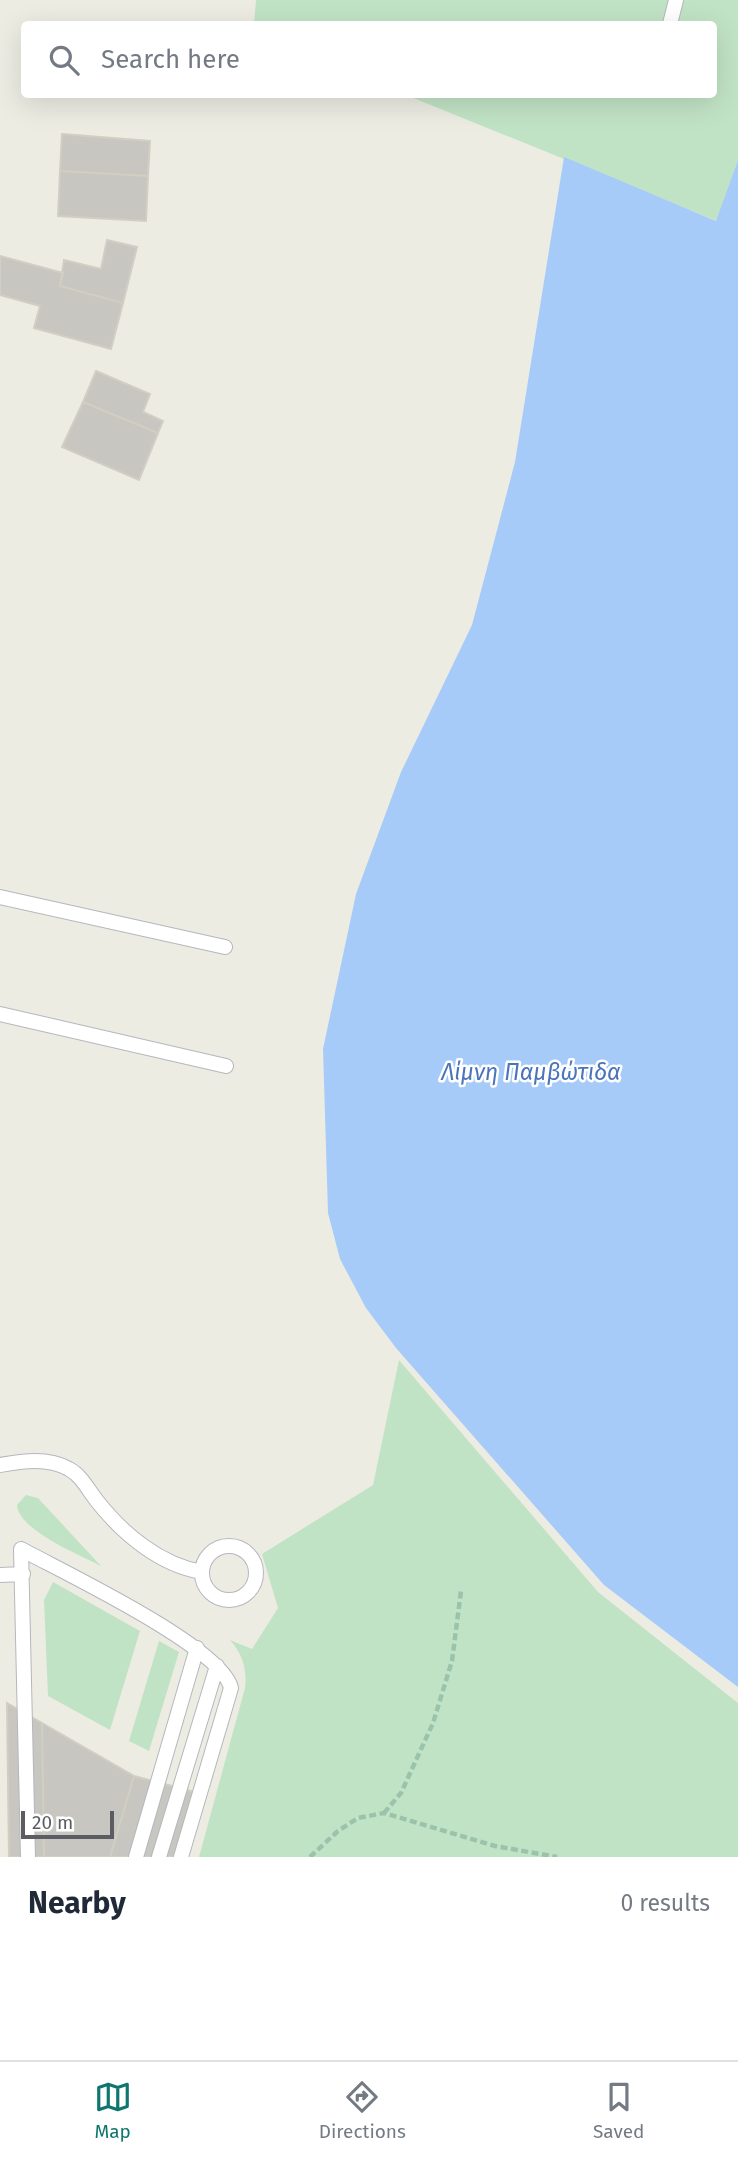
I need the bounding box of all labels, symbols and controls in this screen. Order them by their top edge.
search box [21,21,717,98]
icon: search [45,41,83,79]
text: Search here [101,44,240,75]
water label: Λίμνη Παμβώτιδα [440,1058,621,1086]
scale bar [21,1808,114,1840]
text: 20 m [32,1811,73,1834]
text: Nearby [28,1885,126,1921]
text: 0 results [620,1889,710,1917]
tab: Map [94,2078,132,2143]
tab: Directions [319,2078,406,2143]
tab: Saved [593,2078,644,2143]

